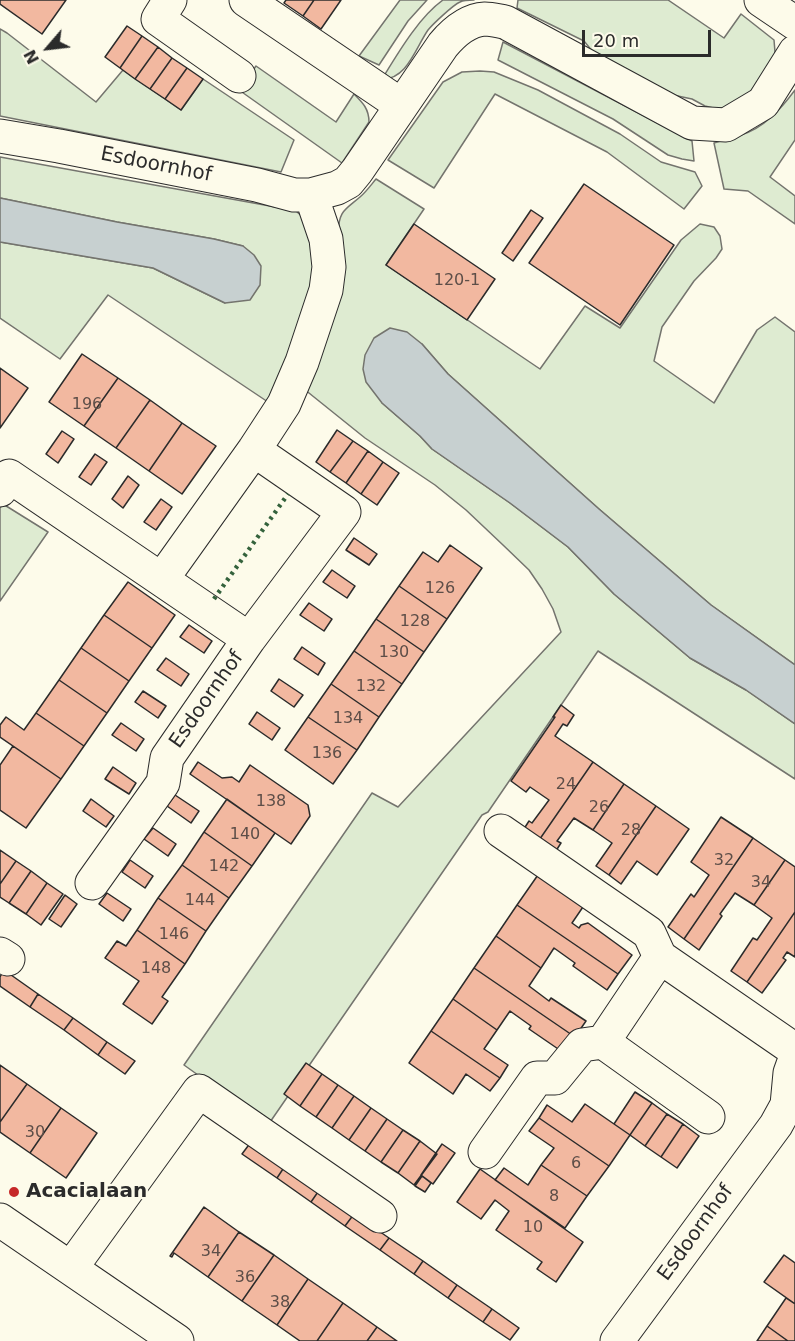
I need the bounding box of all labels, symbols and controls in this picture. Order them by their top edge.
north arrow [18,18,78,78]
scale bar [585,18,714,56]
text: 20 m [593,30,639,51]
text: N [20,46,43,67]
street label: Esdoornhof [98,142,214,188]
house number: 120-1 [434,271,480,291]
house number: 196 [72,395,102,415]
house number: 126 [425,579,455,599]
house number: 128 [400,612,430,632]
house number: 130 [379,643,409,663]
street label: Esdoornhof [165,647,249,753]
house number: 132 [356,677,386,697]
house number: 134 [333,709,363,729]
house number: 136 [312,744,342,764]
house number: 24 [556,775,576,795]
house number: 138 [256,792,286,812]
house number: 26 [589,798,609,818]
house number: 28 [621,821,641,841]
house number: 140 [230,825,260,845]
house number: 32 [714,851,734,871]
house number: 142 [209,857,239,877]
house number: 34 [751,873,771,893]
house number: 144 [185,891,215,911]
house number: 146 [159,925,189,945]
house number: 148 [141,959,171,979]
house number: 30 [25,1123,45,1143]
house number: 6 [571,1154,581,1174]
place label: Acacialaan [26,1180,147,1204]
street label: Esdoornhof [653,1180,739,1286]
marker: Acacialaan [7,1185,21,1199]
house number: 8 [549,1187,559,1207]
house number: 10 [523,1218,543,1238]
house number: 34 [201,1242,221,1262]
house number: 36 [235,1268,255,1288]
house number: 38 [270,1293,290,1313]

